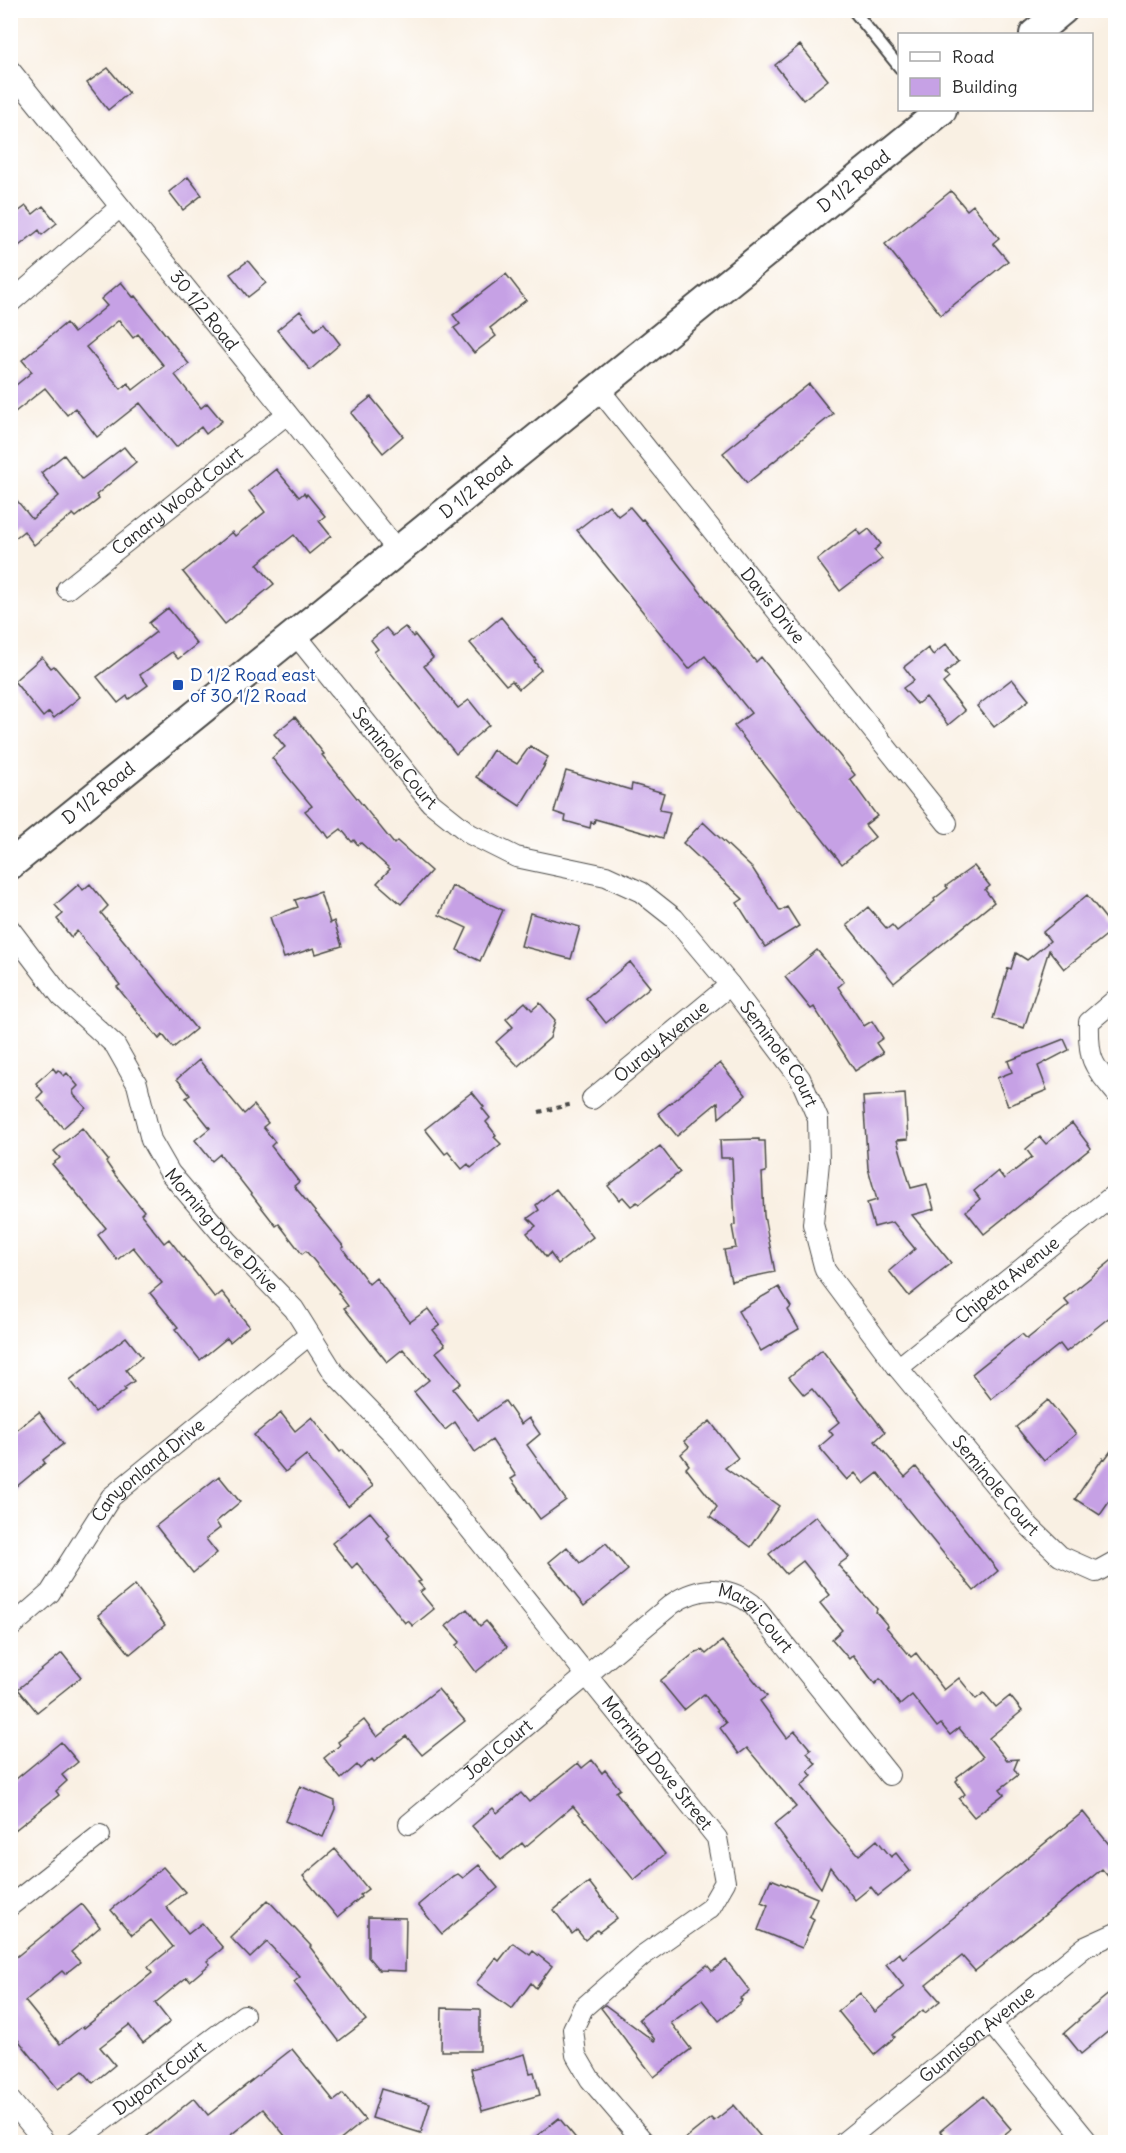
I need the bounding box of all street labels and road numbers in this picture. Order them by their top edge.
street label: D 1/2 Road [812,144,895,217]
street label: 30 1/2 Road [165,265,244,355]
street label: Canary Wood Court [107,442,247,560]
street label: D 1/2 Road [435,450,517,523]
street label: Davis Drive [736,563,810,648]
street label: Seminole Court [347,702,442,814]
street label: D 1/2 Road [57,756,140,829]
street label: Ouray Avenue [609,995,713,1087]
street label: Seminole Court [735,996,823,1110]
street label: Morning Dove Drive [160,1163,284,1297]
street label: Chipeta Avenue [950,1231,1064,1329]
street label: Canyonland Drive [86,1413,209,1526]
street label: Seminole Court [948,1430,1044,1541]
street label: Margi Court [716,1578,798,1657]
street label: Morning Dove Street [597,1691,718,1834]
street label: Joel Court [458,1714,537,1785]
street label: Gunnison Avenue [914,1980,1039,2088]
street label: Dupont Court [109,2036,210,2120]

